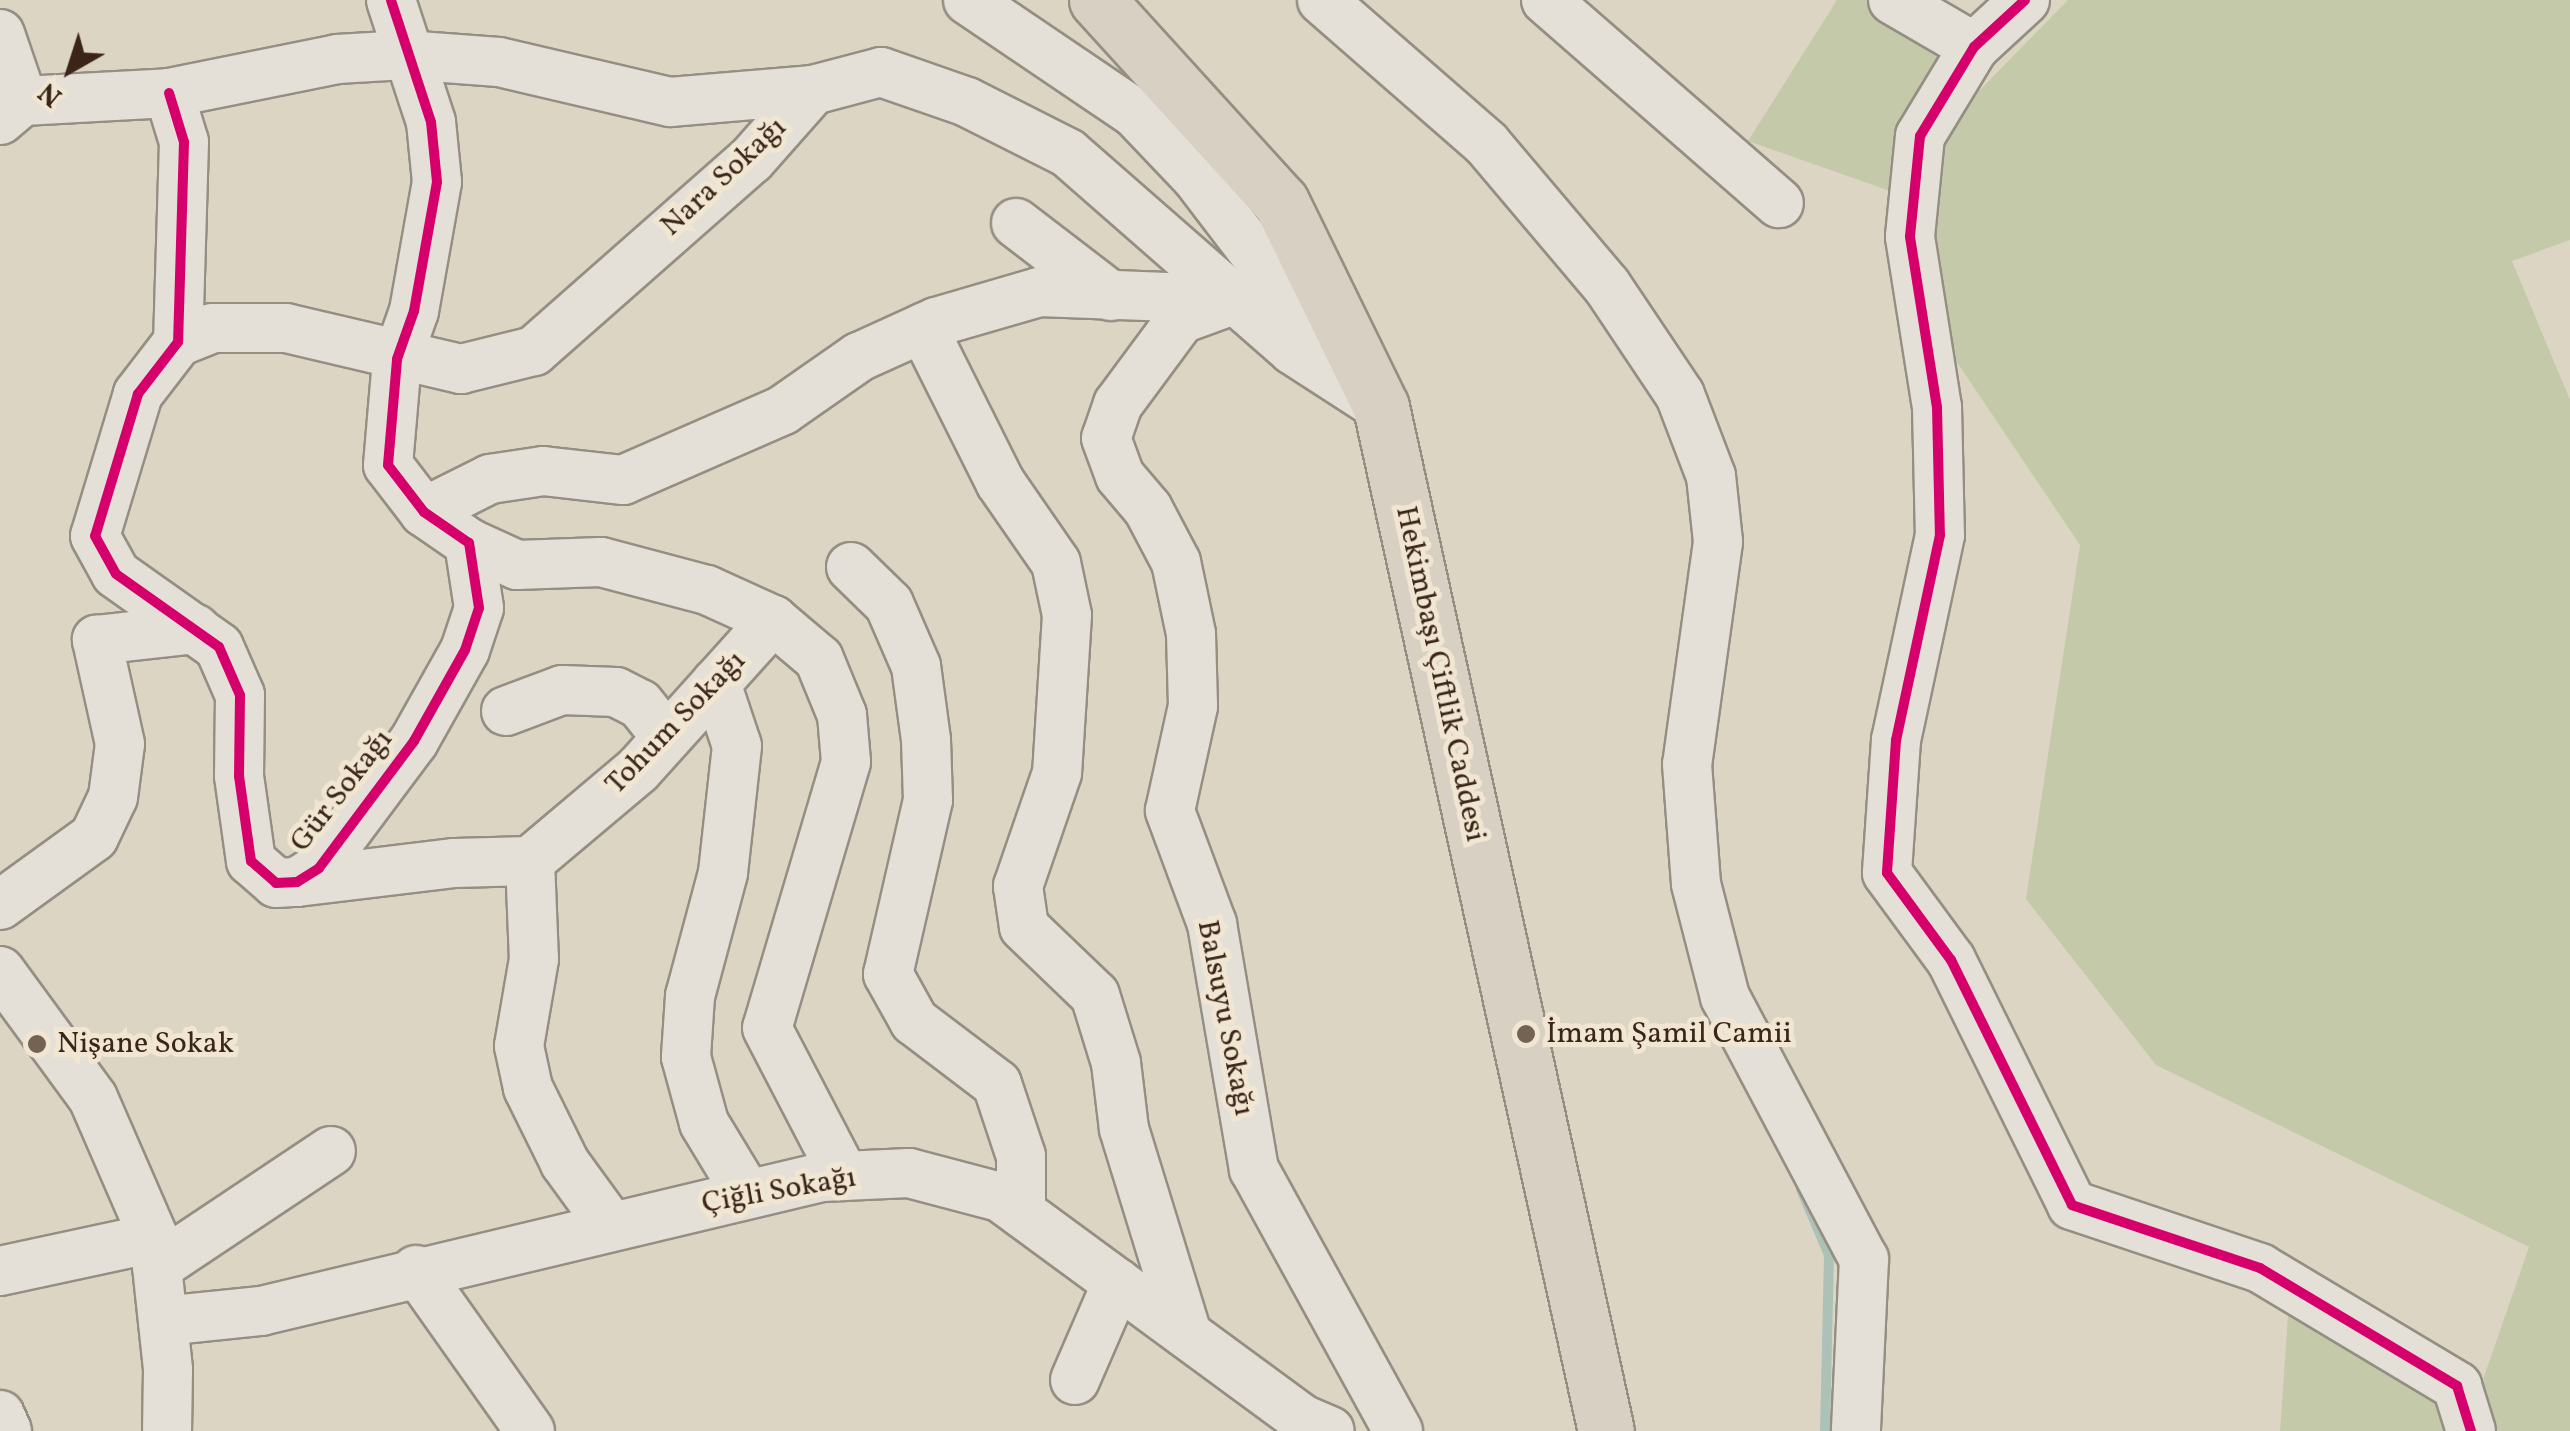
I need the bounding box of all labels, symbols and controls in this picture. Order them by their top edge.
north arrow [20,20,120,120]
text: N [31,72,71,115]
street label: Nara Sokağı [654,110,794,244]
street label: Hekimbaşı Çiftlik Caddesi [1387,503,1493,845]
street label: Tohum Sokağı [598,643,754,803]
street label: Gür Sokağı [283,723,401,859]
street label: Balsuyu Sokağı [1188,917,1262,1119]
place label: İmam Şamil Camii [1546,1016,1792,1052]
marker: İmam Şamil Camii [1515,1023,1537,1045]
place label: Nişane Sokak [57,1026,234,1062]
marker: Nişane Sokak [26,1033,48,1055]
street label: Çiğli Sokağı [699,1160,859,1222]

